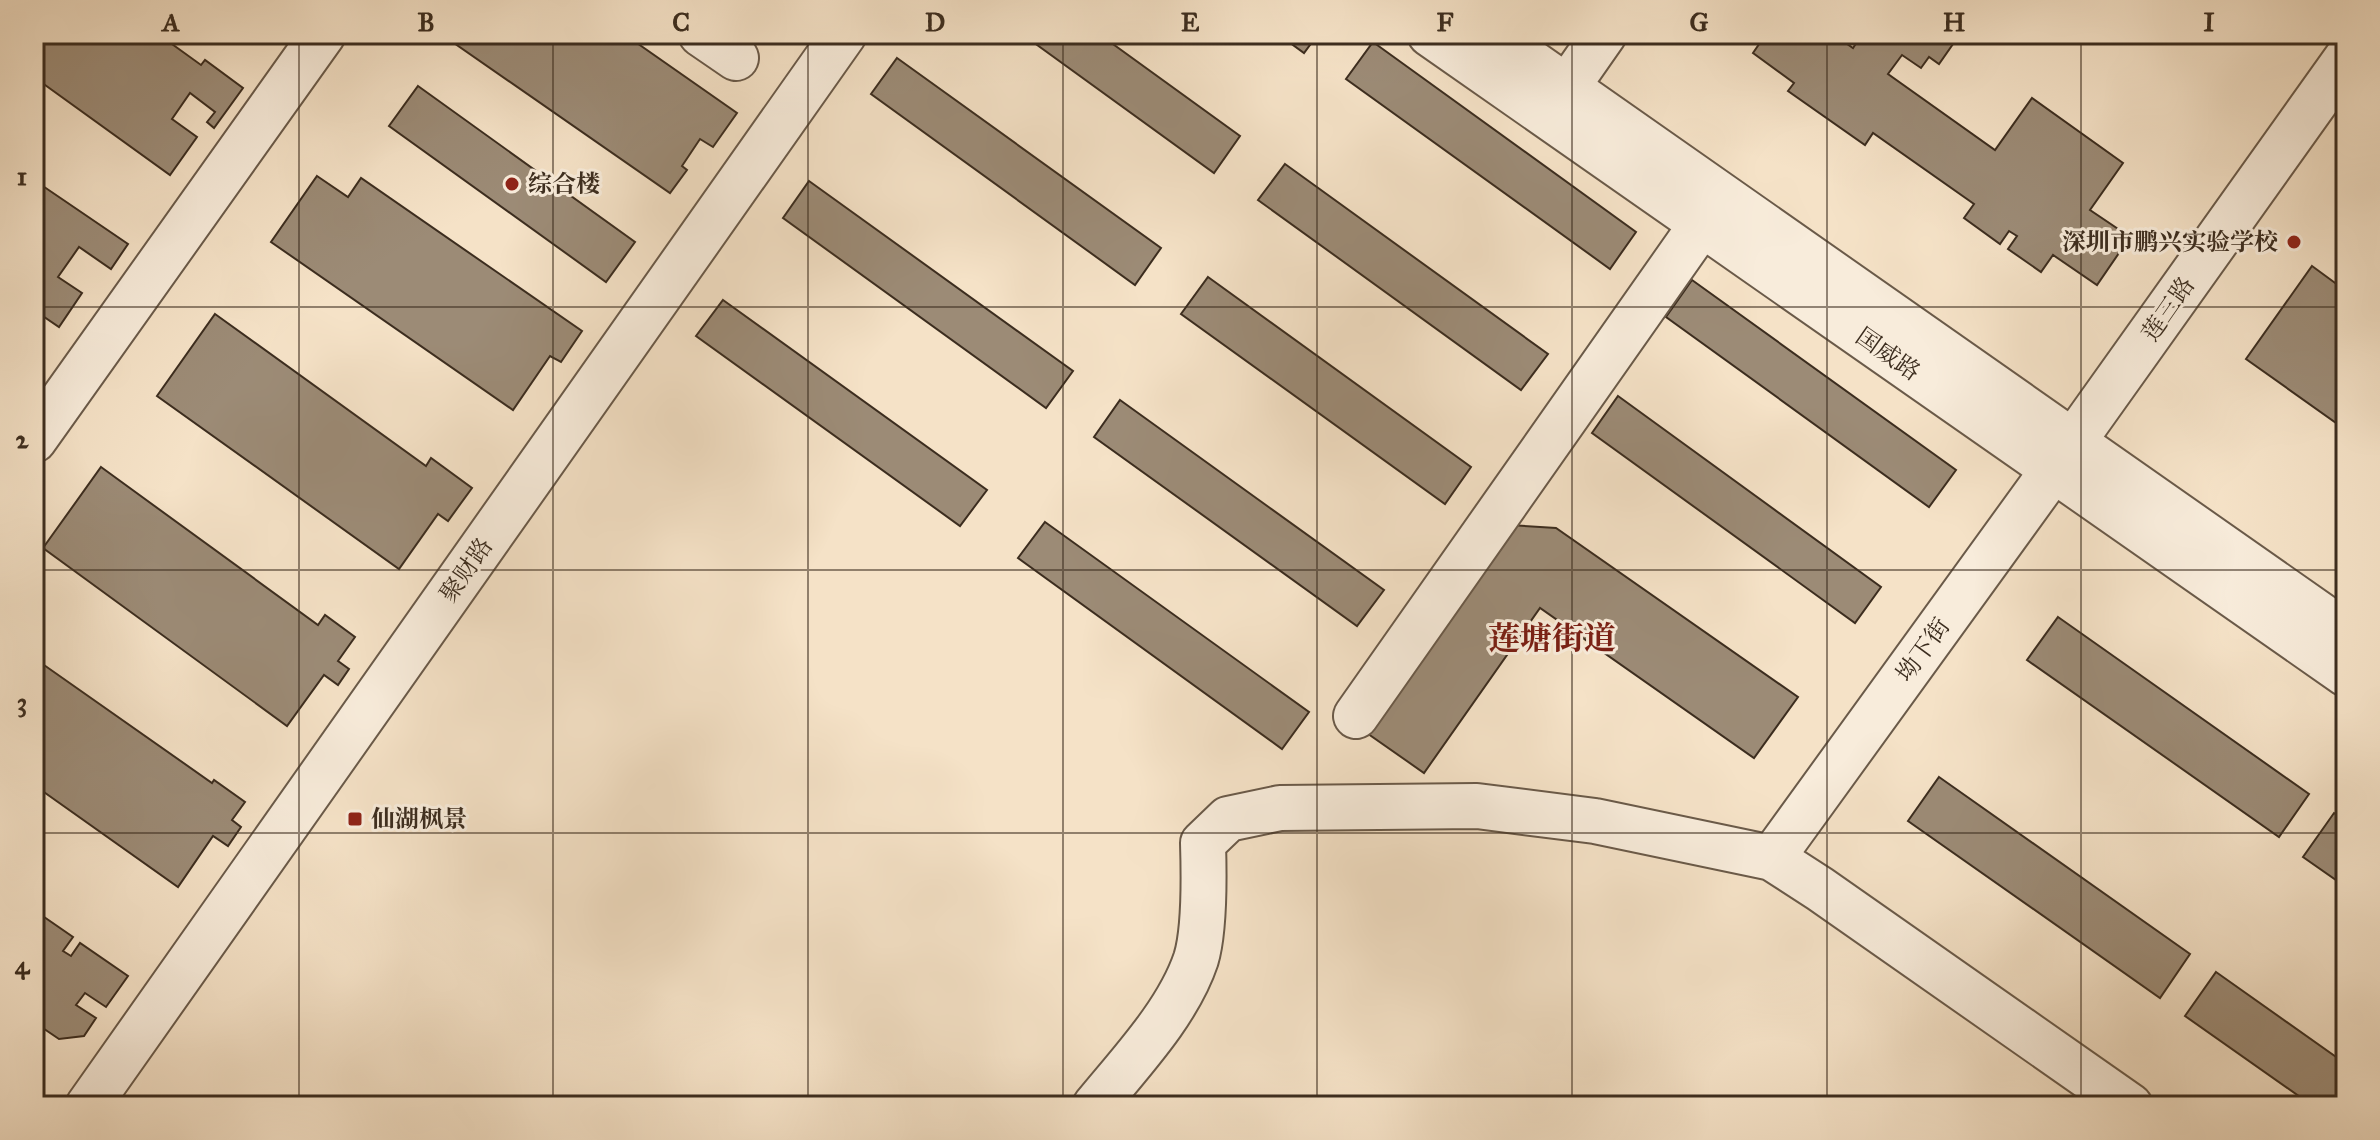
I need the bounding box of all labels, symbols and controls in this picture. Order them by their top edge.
text: A [160,6,180,38]
text: B [417,6,435,38]
text: C [672,6,690,38]
text: D [925,6,945,38]
text: E [1181,6,1200,38]
text: F [1437,6,1454,38]
text: G [1689,6,1709,38]
text: H [1943,6,1966,38]
text: I [2203,6,2215,38]
text: 1 [17,160,27,192]
place label: 综合楼 [528,169,600,199]
marker: 综合楼 [503,175,521,193]
place label: 深圳市鹏兴实验学校 [2062,227,2278,257]
marker: 深圳市鹏兴实验学校 [2285,233,2303,251]
street label: 莲三路 [2135,271,2201,347]
street label: 国威路 [1850,321,1926,387]
text: 2 [16,423,30,455]
street label: 聚财路 [433,532,499,608]
street label: 坳下街 [1890,612,1956,688]
district label: 莲塘街道 [1488,619,1616,658]
text: 3 [17,686,27,718]
place label: 仙湖枫景 [371,804,467,834]
marker: 仙湖枫景 [346,810,364,828]
text: 4 [15,949,31,981]

